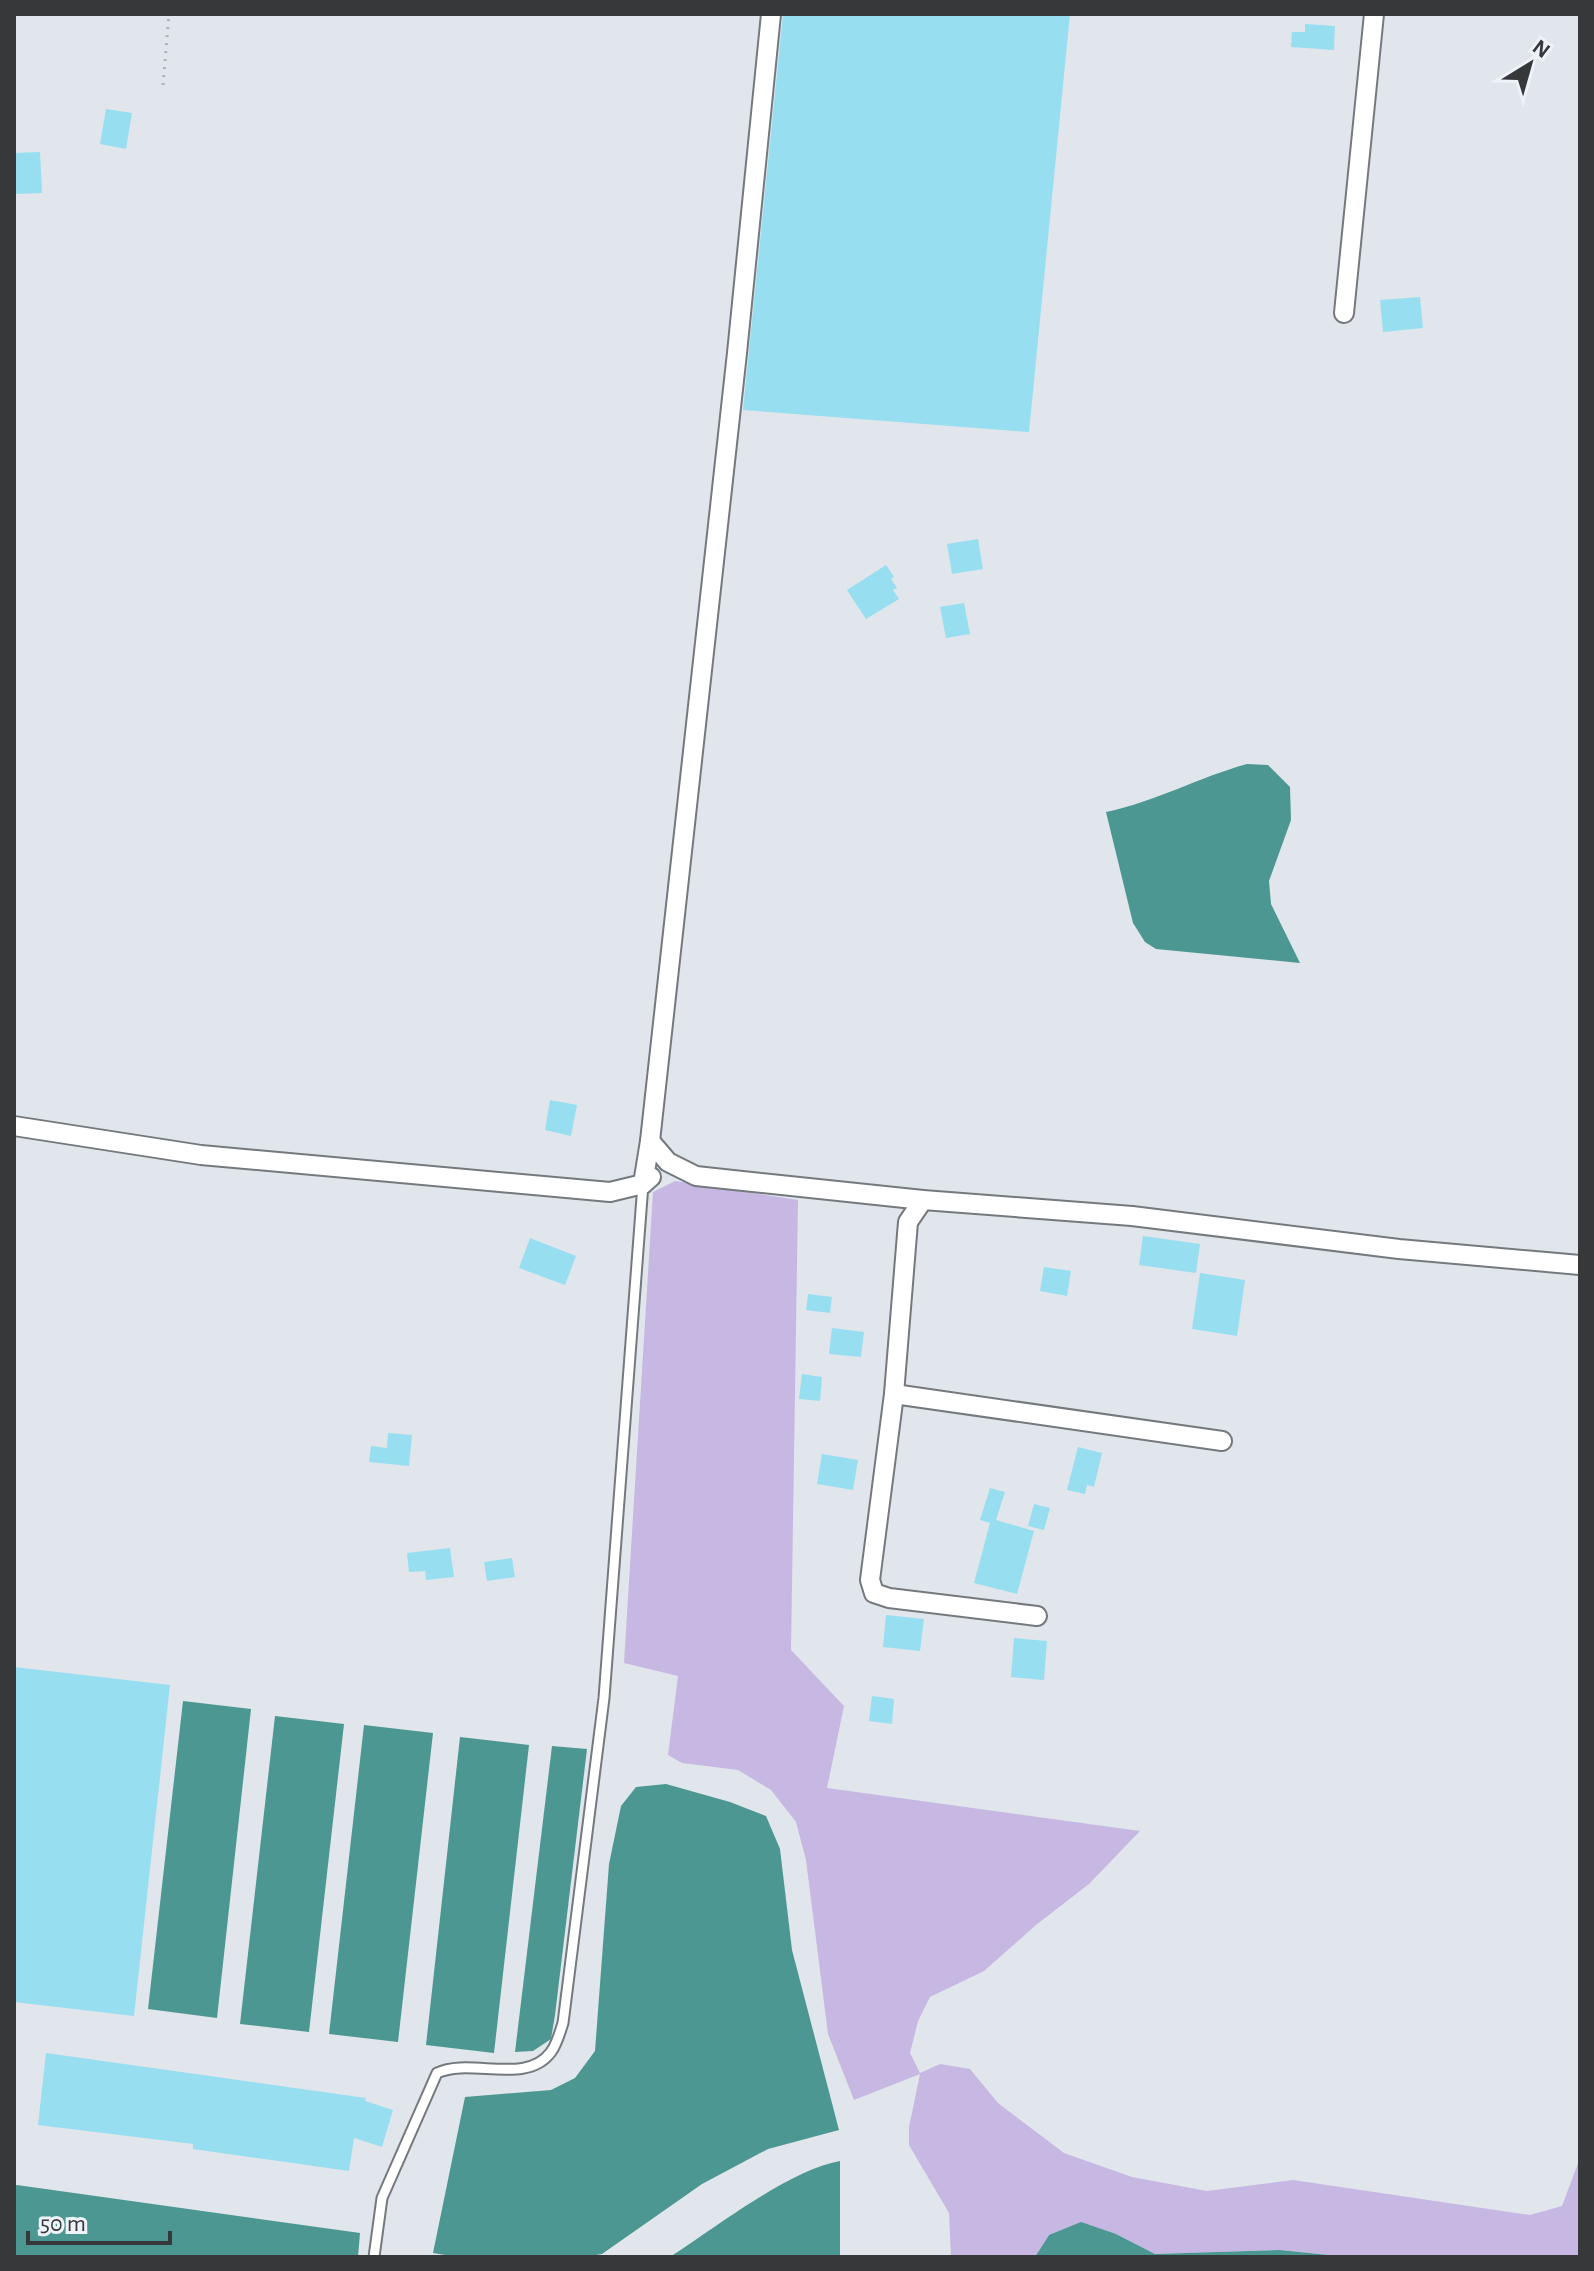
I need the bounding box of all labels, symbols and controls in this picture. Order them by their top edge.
north arrow [1490,24,1570,104]
text: N [1529,35,1554,62]
scale bar [28,2195,170,2245]
text: 50 m [40,2212,86,2236]

